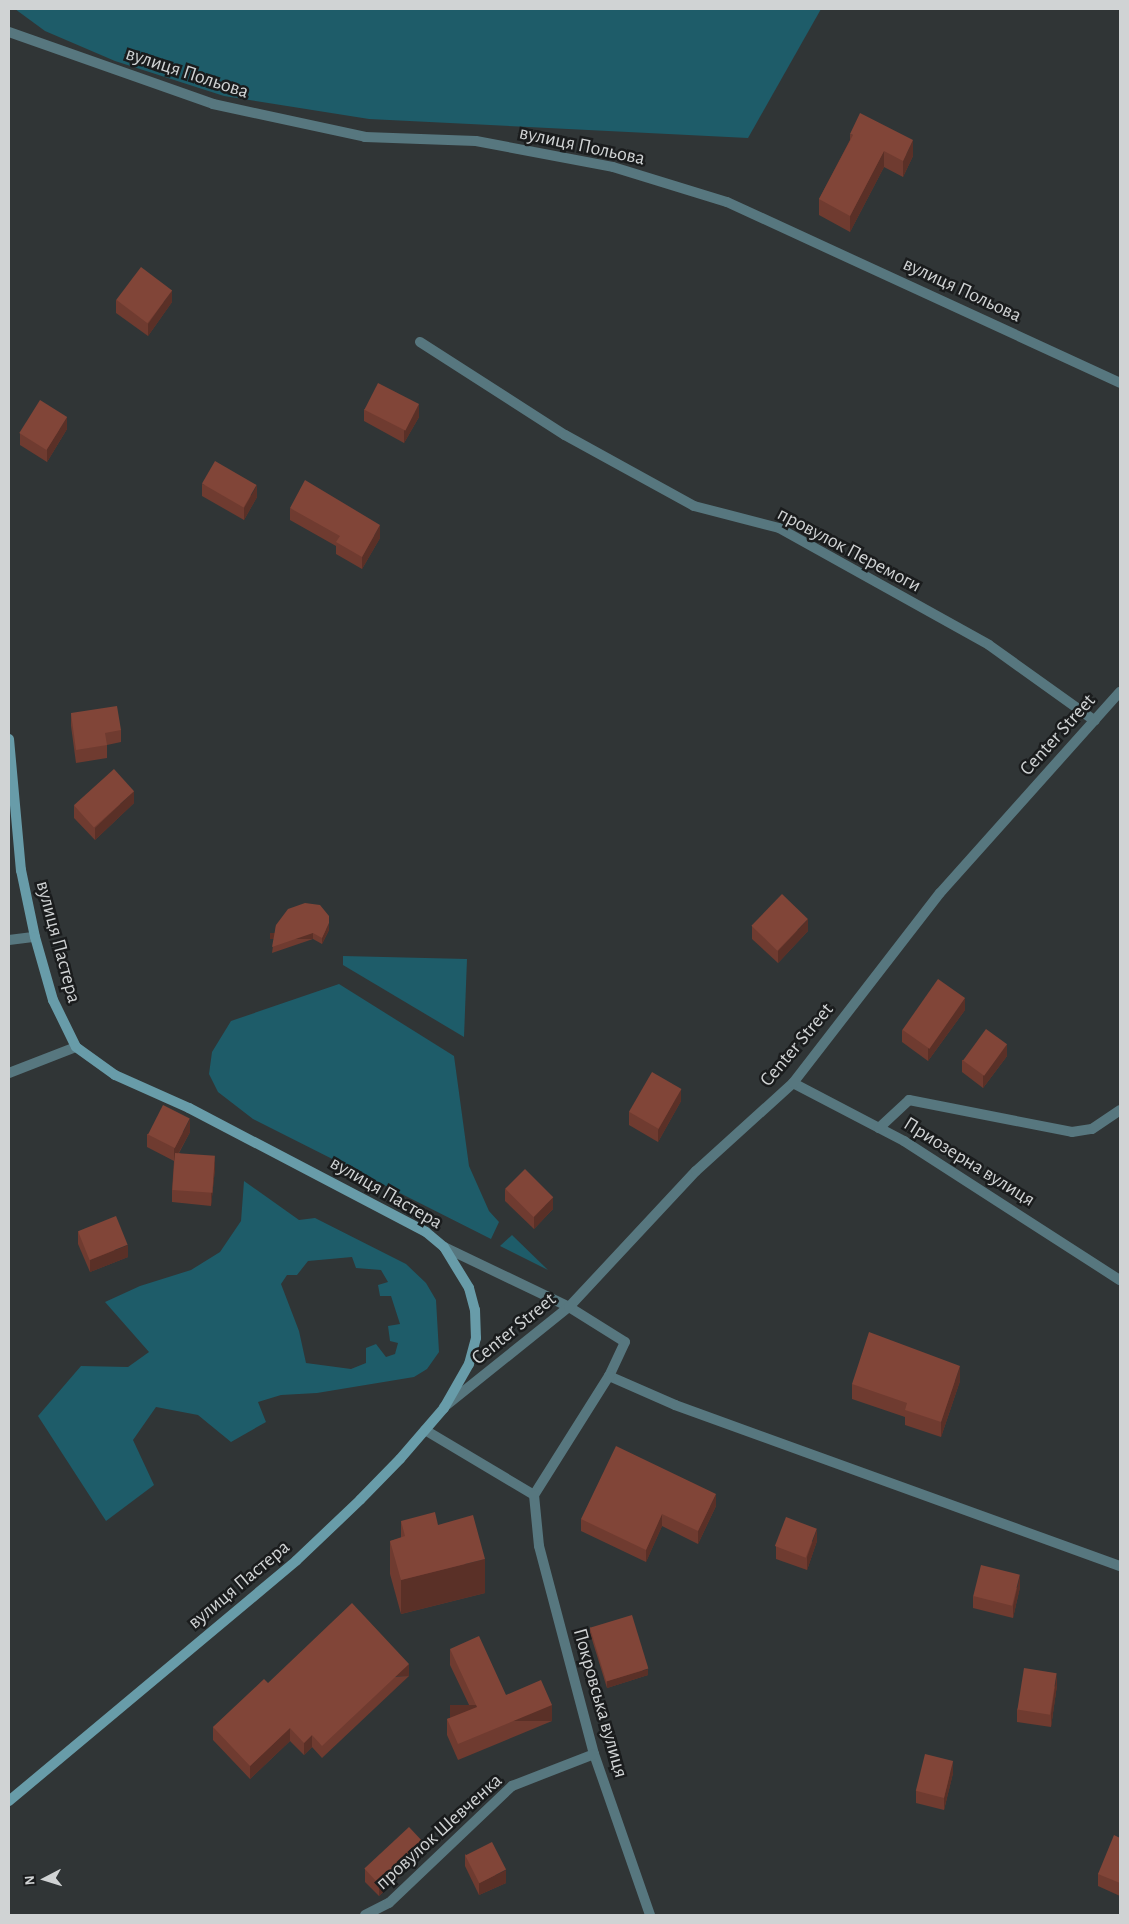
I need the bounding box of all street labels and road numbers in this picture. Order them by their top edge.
street label: вулиця Польова [122,42,252,104]
street label: вулиця Польова [517,121,647,171]
street label: вулиця Польова [899,252,1025,328]
street label: провулок Перемоги [773,502,925,598]
street label: Center Street [1015,689,1101,781]
street label: вулиця Пастера [30,878,86,1006]
street label: Center Street [755,998,839,1092]
street label: Приозерна вулиця [899,1112,1039,1212]
street label: вулиця Пастера [326,1151,446,1235]
street label: Center Street [467,1288,561,1370]
street label: вулиця Пастера [183,1535,295,1635]
street label: Покровська вулиця [567,1625,633,1781]
street label: провулок Шевченка [371,1769,507,1895]

